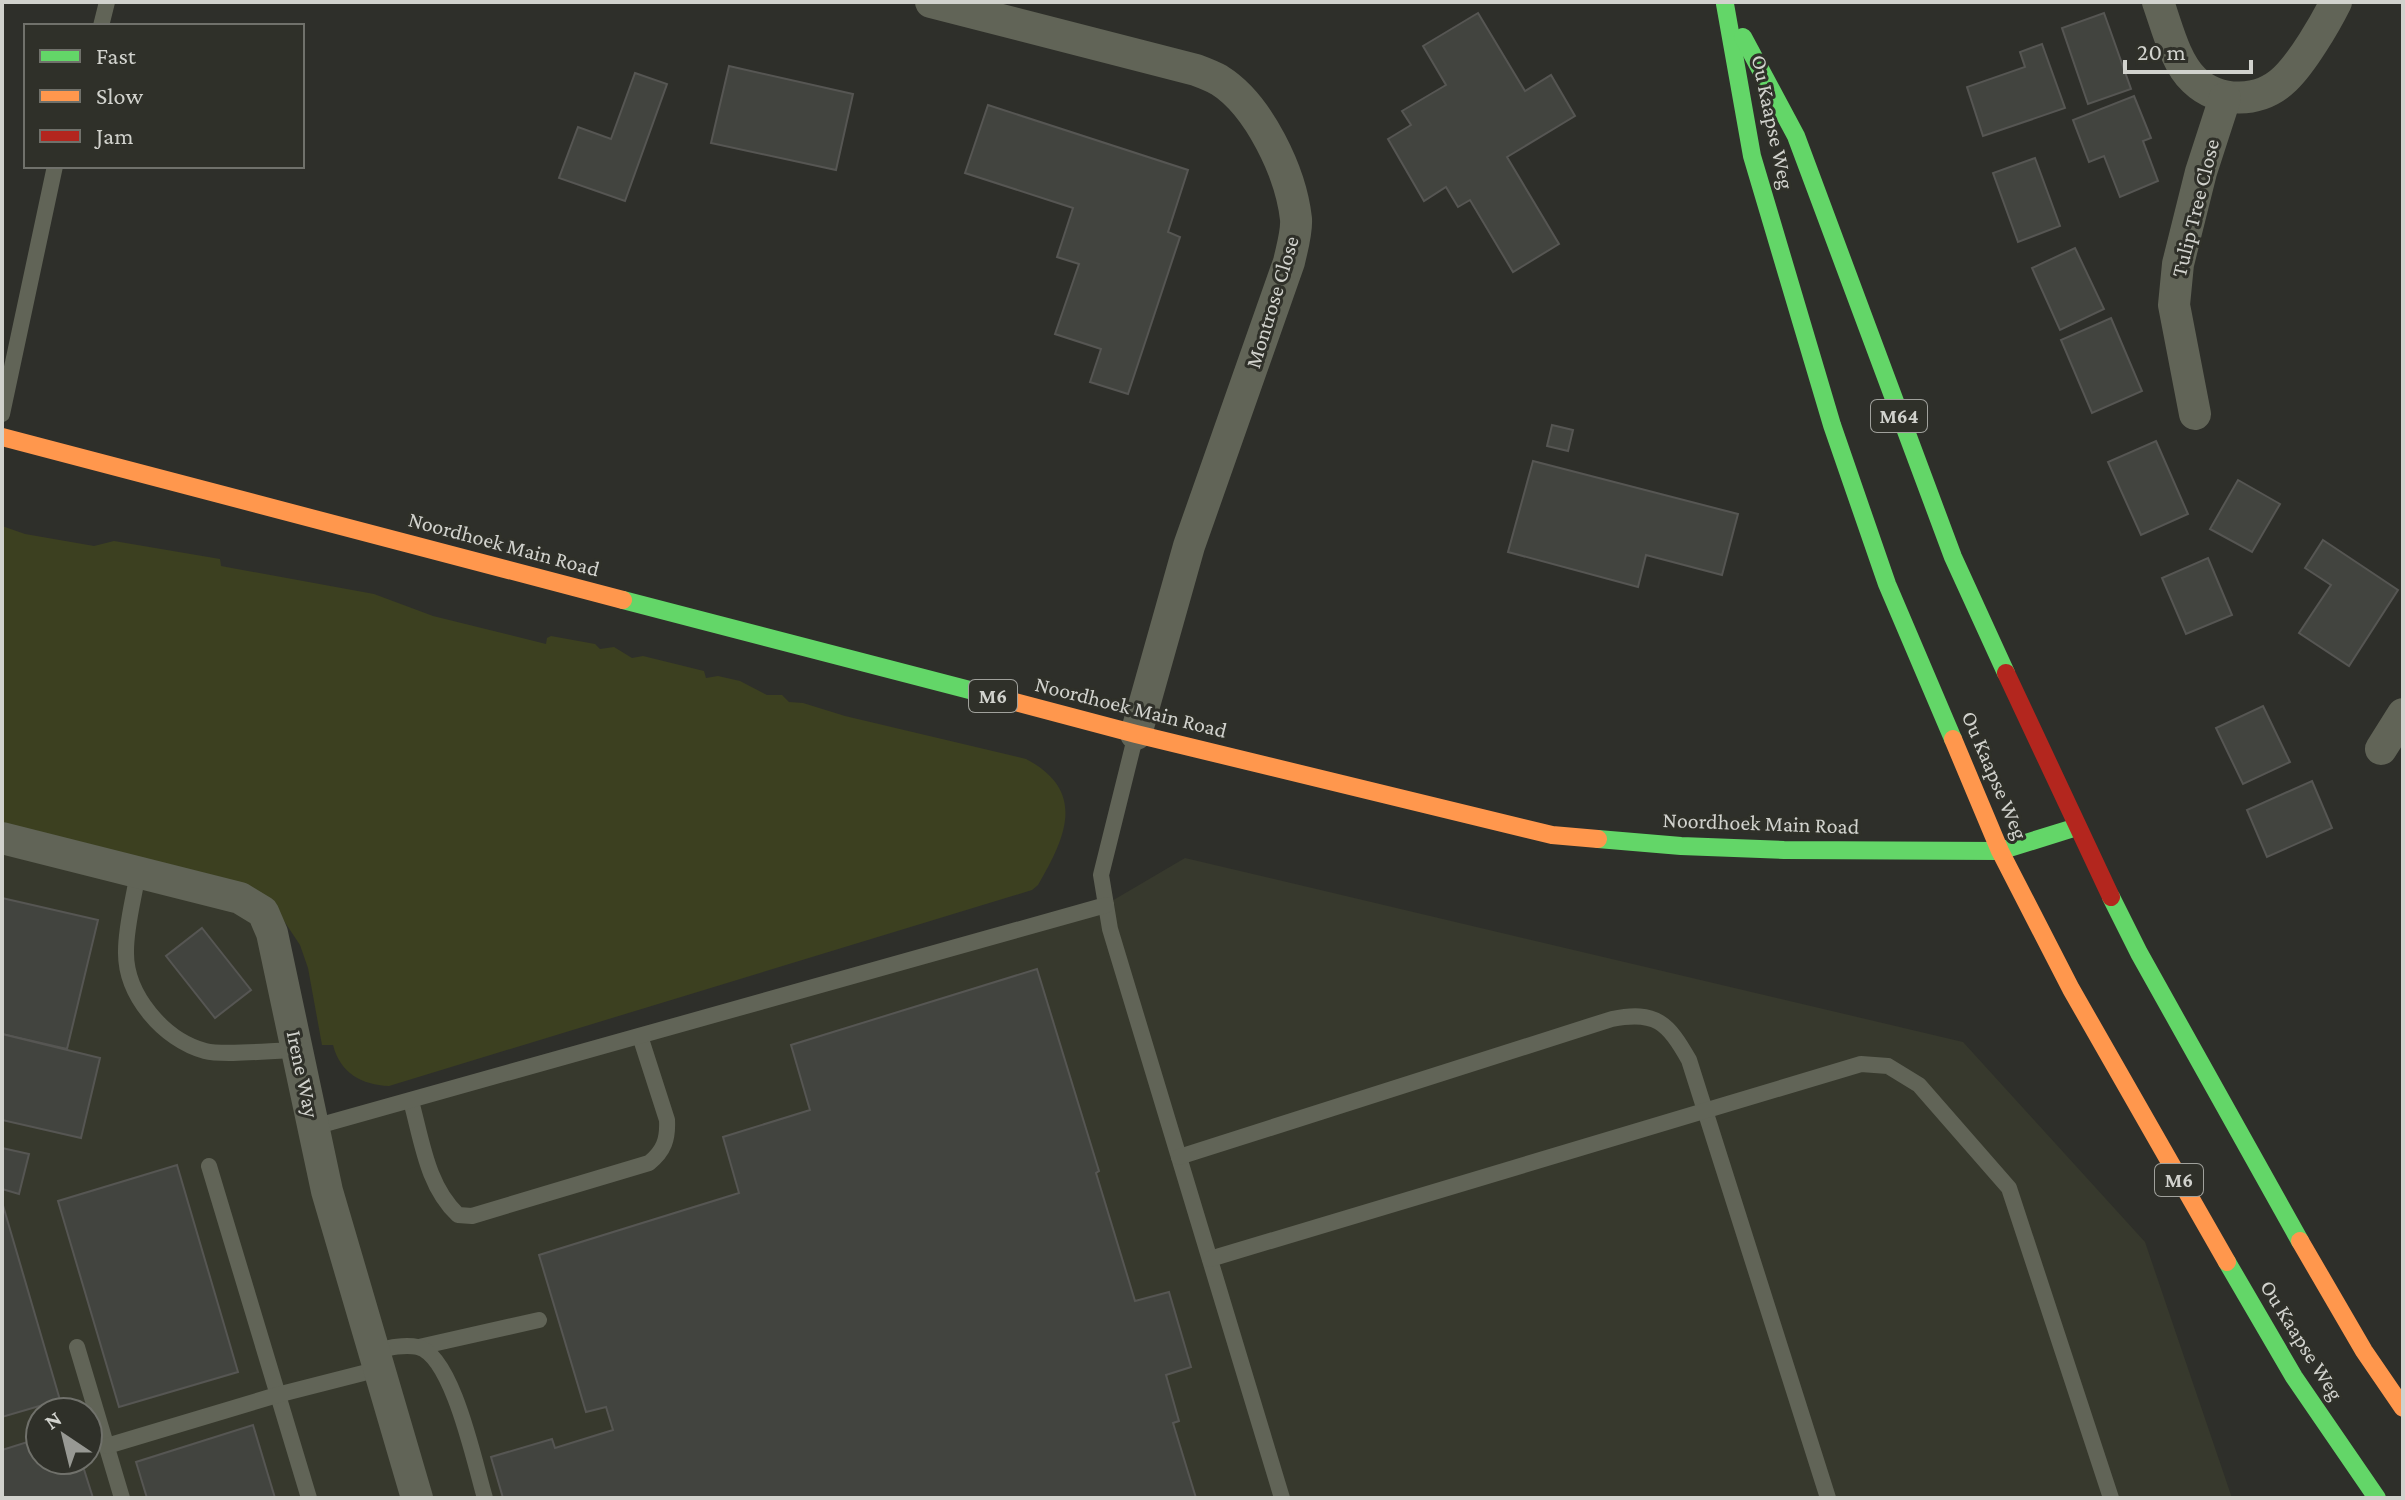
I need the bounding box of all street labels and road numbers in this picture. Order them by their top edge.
street label: Ou Kaapse Weg [1747,52,1800,192]
street label: Tulip Tree Close [2166,136,2224,280]
street label: Montrose Close [1240,233,1304,371]
road number: M64 [1871,400,1927,432]
street label: Noordhoek Main Road [406,506,603,582]
street label: Noordhoek Main Road [1032,671,1230,743]
road number: M6 [969,680,1017,712]
street label: Ou Kaapse Weg [1957,707,2033,843]
street label: Noordhoek Main Road [1662,807,1860,839]
street label: Irene Way [282,1028,325,1121]
road number: M6 [2155,1164,2203,1196]
street label: Ou Kaapse Weg [2255,1275,2349,1405]

